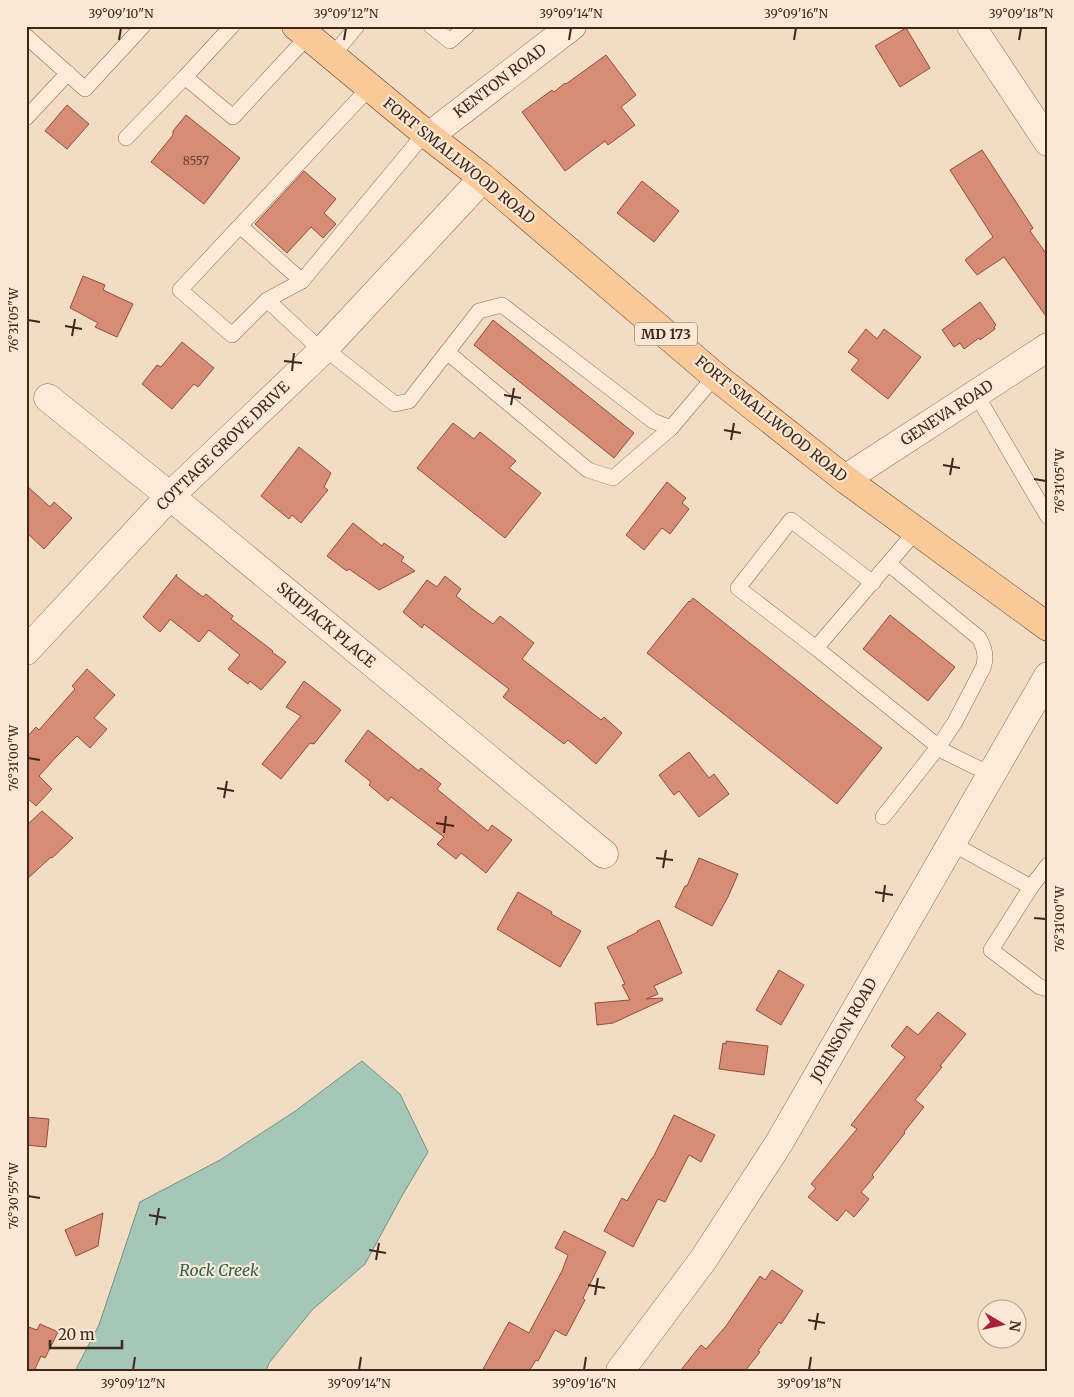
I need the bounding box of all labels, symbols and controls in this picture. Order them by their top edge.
text: 39°09'10"N [89,6,154,21]
text: 39°09'12"N [314,6,379,21]
text: 39°09'14"N [539,6,603,21]
text: 39°09'16"N [764,6,829,21]
text: 39°09'18"N [989,6,1054,21]
street label: KENTON ROAD [450,40,550,122]
street label: FORT SMALLWOOD ROAD [379,93,539,228]
house number: 8557 [183,153,209,168]
text: 76°31'05"W [6,287,21,352]
road number: MD 173 [635,322,697,346]
street label: FORT SMALLWOOD ROAD [691,351,851,486]
street label: GENEVA ROAD [897,376,997,450]
street label: COTTAGE GROVE DRIVE [152,377,293,514]
text: 76°31'05"W [1052,448,1067,513]
street label: SKIPJACK PLACE [273,578,380,672]
text: 76°31'00"W [6,724,21,791]
text: 76°31'00"W [1052,885,1067,952]
street label: JOHNSON ROAD [806,975,881,1086]
text: 76°30'55"W [6,1162,21,1229]
water label: Rock Creek [179,1260,259,1280]
north arrow [976,1300,1026,1350]
scale bar [50,1317,122,1349]
text: N [1005,1319,1025,1333]
text: 20 m [58,1325,95,1344]
text: 39°09'12"N [101,1376,166,1391]
text: 39°09'14"N [327,1376,391,1391]
text: 39°09'16"N [552,1376,617,1391]
text: 39°09'18"N [777,1376,842,1391]

